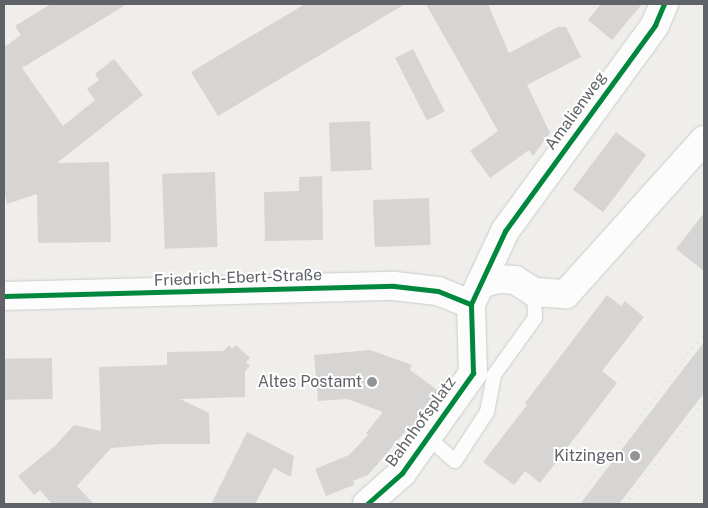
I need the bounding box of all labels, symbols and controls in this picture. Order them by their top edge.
street label: Amalienweg [541,68,611,154]
street label: Friedrich-Ebert-Straße [154,265,322,291]
place label: Altes Postamt [258,372,362,392]
street label: Bahnhofsplatz [382,373,460,471]
marker: Altes Postamt [366,376,378,388]
place label: Kitzingen [554,446,624,466]
marker: Kitzingen [628,449,642,463]

